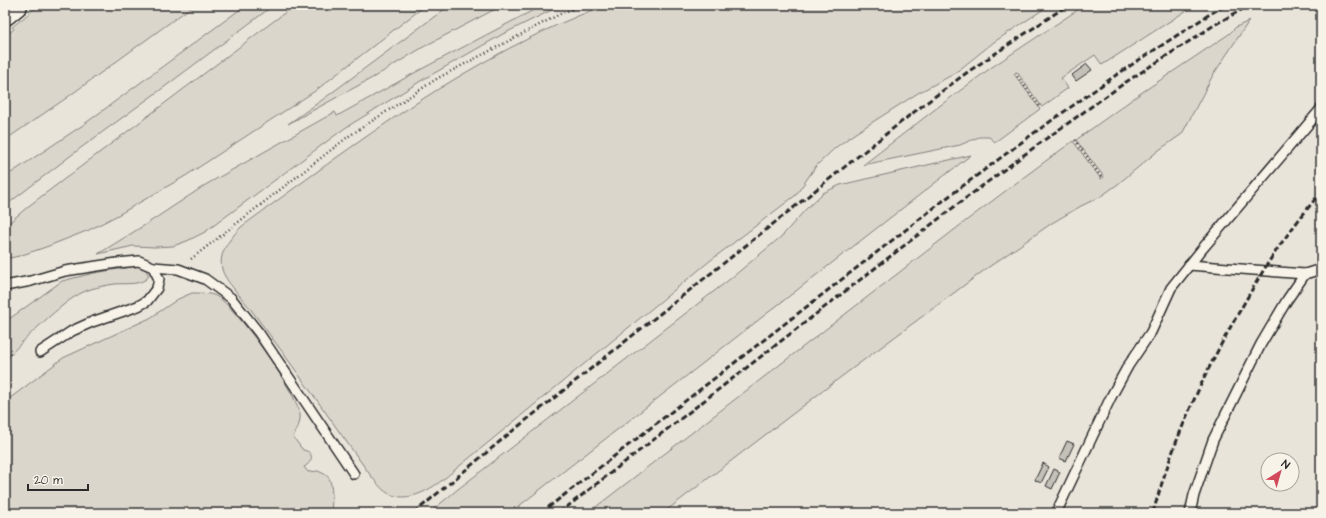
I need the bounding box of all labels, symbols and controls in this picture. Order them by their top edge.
north arrow [1260,452,1300,492]
text: N [1278,456,1293,473]
scale bar [28,466,88,492]
text: 20 m [34,472,63,489]

